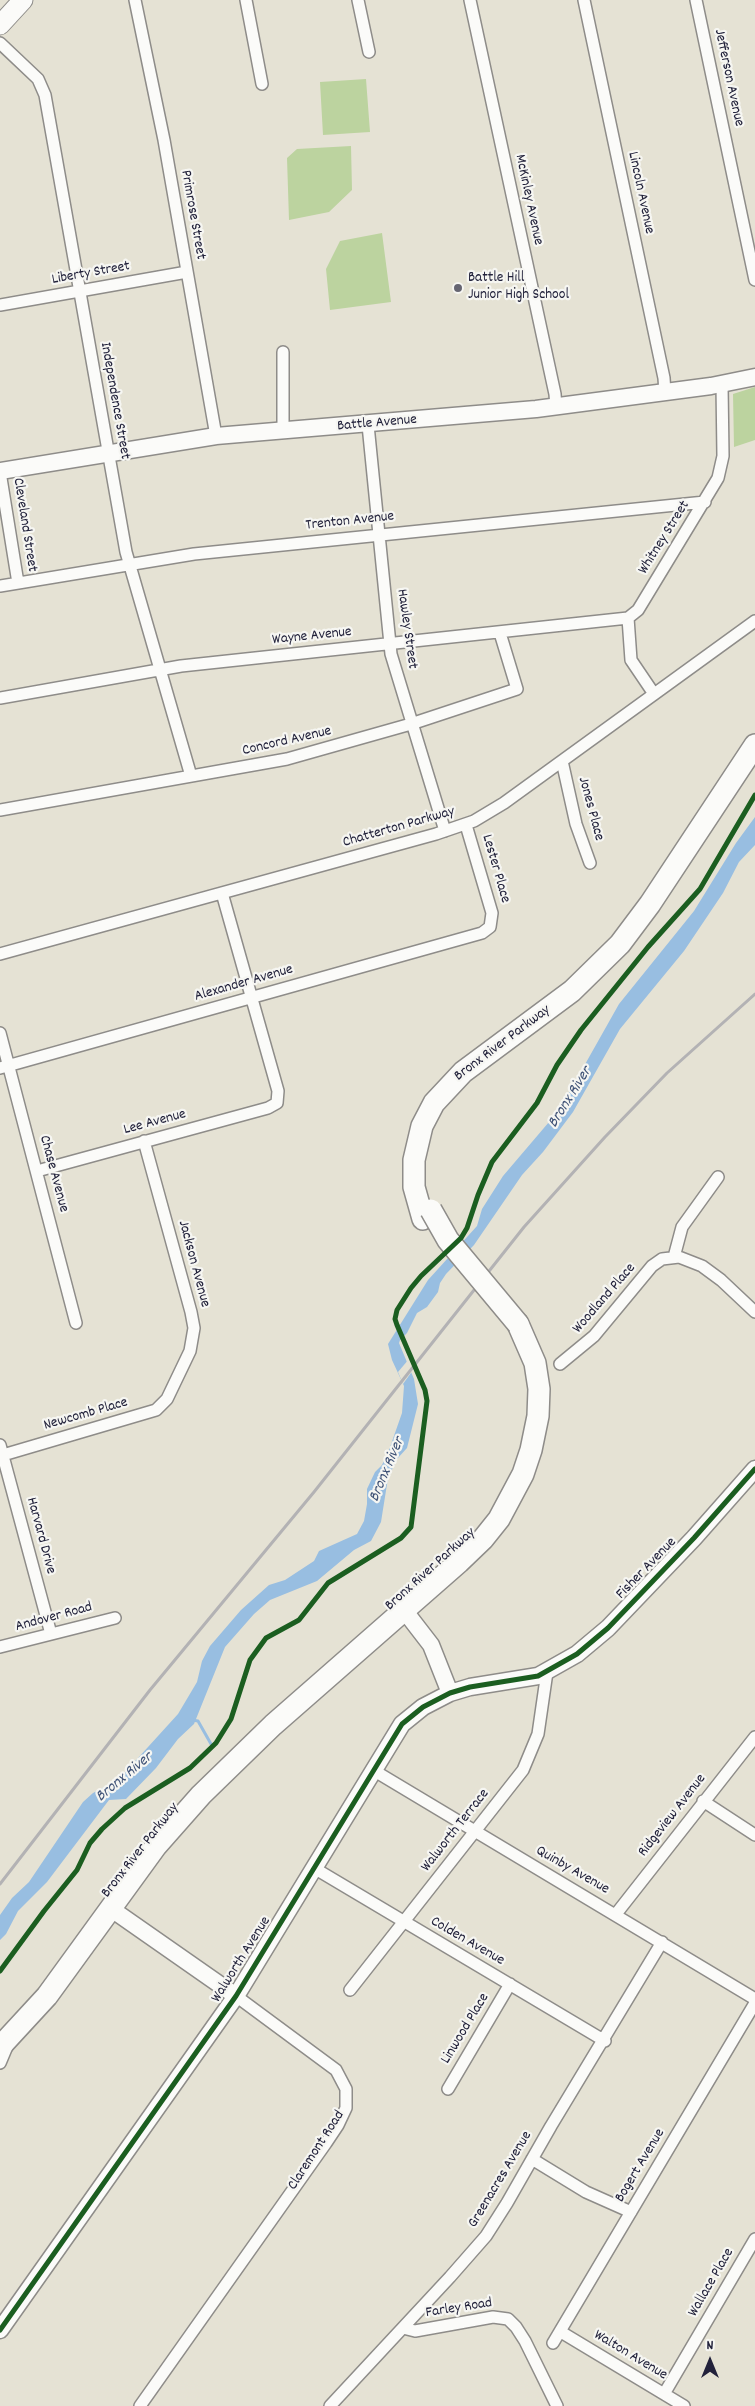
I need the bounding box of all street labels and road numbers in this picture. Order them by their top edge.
street label: Jefferson Avenue [709,28,747,128]
street label: Lincoln Avenue [623,150,657,236]
street label: McKinley Avenue [510,153,546,247]
street label: Primrose Street [175,169,209,261]
street label: Liberty Street [51,258,131,290]
street label: Independence Street [95,341,133,461]
street label: Battle Avenue [336,412,418,436]
street label: Cleveland Street [8,477,40,573]
street label: Whitney Street [635,498,695,578]
street label: Trenton Avenue [305,508,395,536]
street label: Hawley Street [391,588,421,670]
street label: Wayne Avenue [271,624,353,650]
street label: Concord Avenue [241,723,333,761]
street label: Jones Place [573,775,607,843]
street label: Chatterton Parkway [341,803,457,853]
street label: Lester Place [477,833,513,905]
street label: Alexander Avenue [193,961,295,1007]
street label: Bronx River Parkway [451,1002,555,1086]
street label: Lee Avenue [122,1106,188,1140]
street label: Chase Avenue [34,1134,72,1214]
street label: Jackson Avenue [173,1219,213,1309]
street label: Woodland Place [570,1260,640,1338]
street label: Newcomb Place [42,1394,130,1436]
street label: Harvard Drive [21,1496,59,1576]
street label: Bronx River Parkway [382,1525,480,1615]
street label: Fisher Avenue [613,1534,681,1604]
street label: Andover Road [14,1599,94,1637]
street label: Ridgeview Avenue [635,1771,711,1861]
street label: Walworth Terrace [418,1786,494,1876]
street label: Bronx River Parkway [98,1800,184,1902]
street label: Quinby Avenue [532,1843,612,1899]
street label: Walworth Avenue [208,1914,276,2006]
street label: Colden Avenue [427,1914,507,1970]
street label: Linwood Place [438,1990,494,2068]
street label: Claremont Road [285,2108,349,2194]
street label: Bogert Avenue [612,2126,670,2206]
street label: Greenacres Avenue [465,2129,537,2231]
street label: Wallace Place [685,2246,739,2320]
street label: Farley Road [424,2295,494,2323]
street label: Walton Avenue [590,2327,670,2385]

